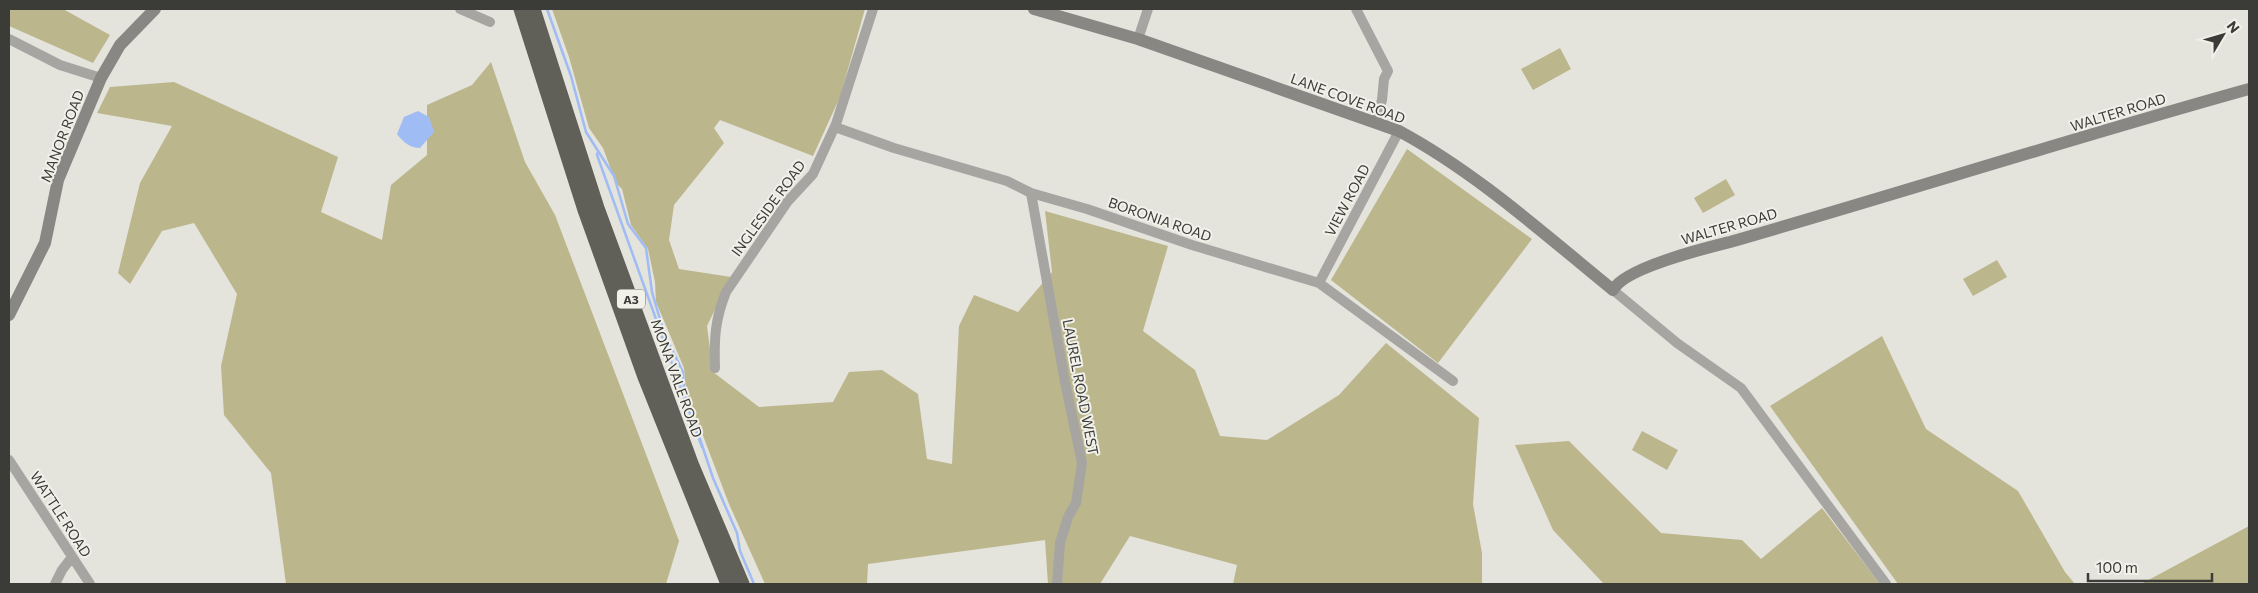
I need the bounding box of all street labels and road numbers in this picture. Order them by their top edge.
street label: LANE COVE ROAD [1288,69,1408,127]
street label: MANOR ROAD [37,88,87,184]
street label: WALTER ROAD [2068,89,2168,135]
street label: INGLESIDE ROAD [727,157,809,259]
street label: VIEW ROAD [1321,161,1373,239]
street label: BORONIA ROAD [1106,193,1214,245]
street label: WALTER ROAD [1679,204,1779,248]
road number: A3 [617,290,645,308]
street label: MONA VALE ROAD [648,316,706,440]
street label: LAUREL ROAD WEST [1059,318,1103,457]
street label: WATTLE ROAD [27,468,95,560]

